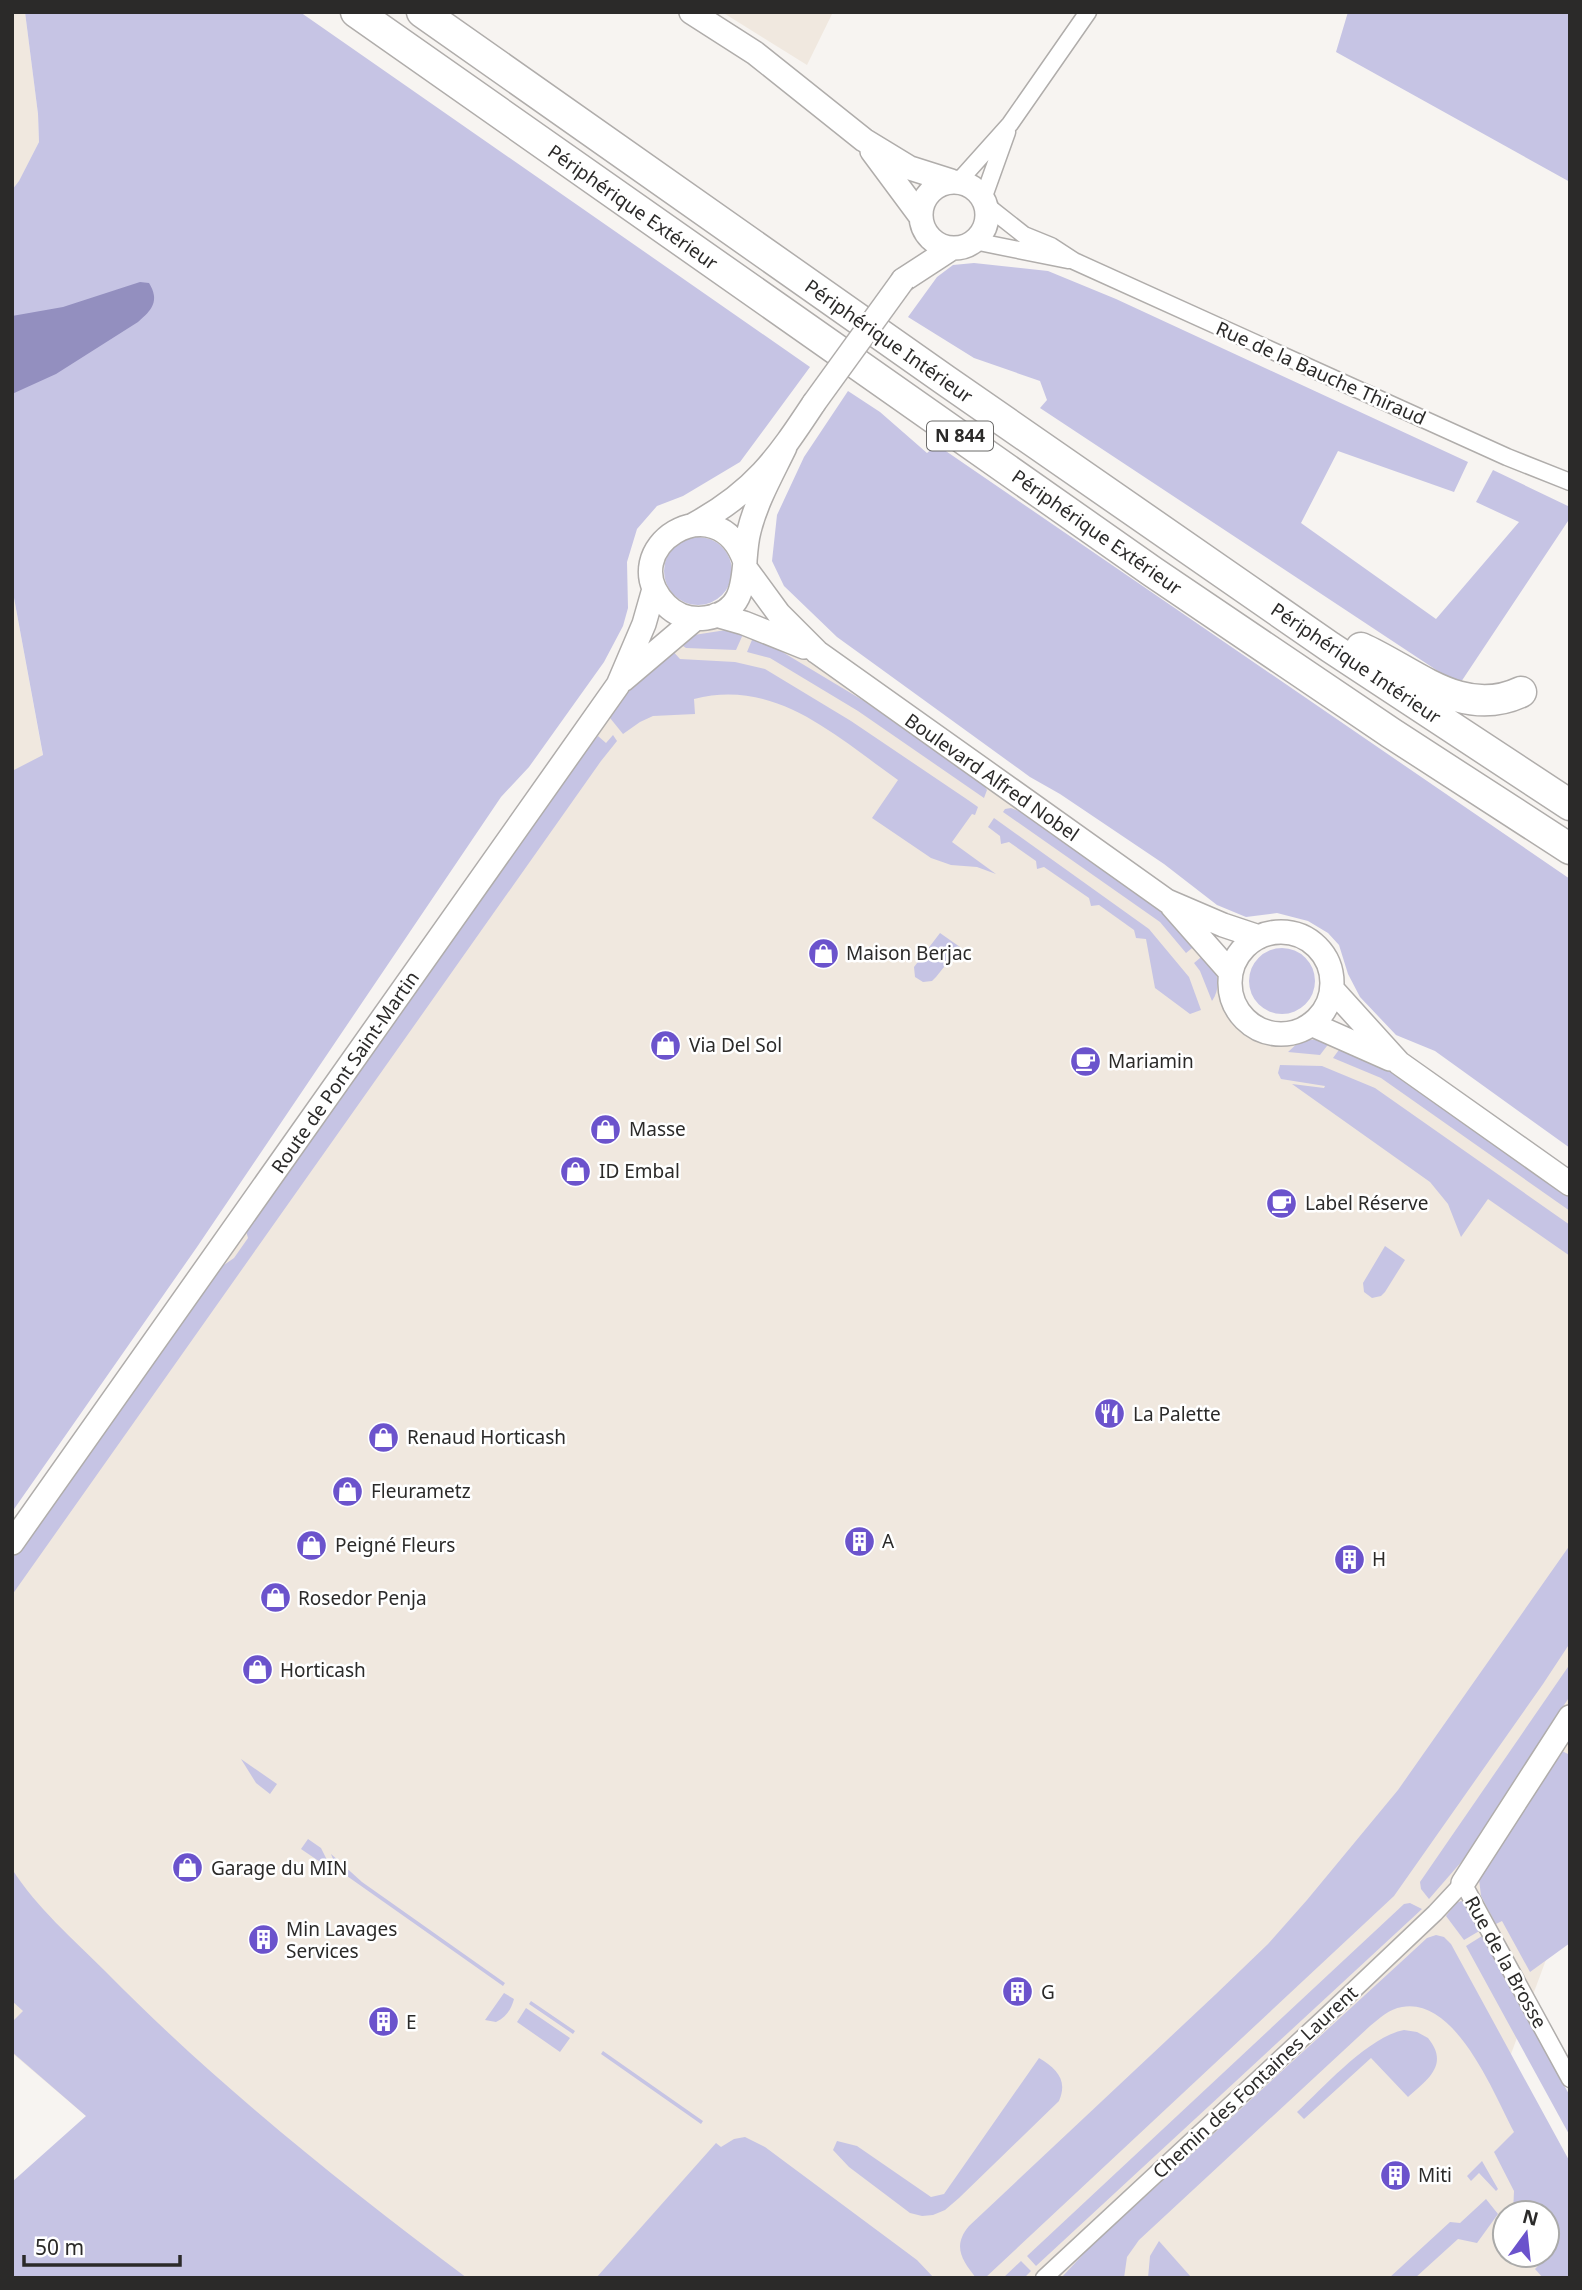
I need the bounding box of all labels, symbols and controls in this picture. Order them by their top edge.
street label: Périphérique Extérieur [543,138,723,276]
street label: Périphérique Intérieur [800,273,978,409]
street label: Rue de la Bauche Thiraud [1212,315,1430,431]
road number: N 844 [927,422,993,450]
street label: Périphérique Extérieur [1007,463,1187,601]
street label: Périphérique Intérieur [1266,596,1446,730]
street label: Boulevard Alfred Nobel [900,707,1084,847]
shop icon: Maison Berjac [806,936,840,970]
place label: Maison Berjac [846,940,972,966]
street label: Route de Pont Saint-Martin [265,966,425,1178]
shop icon: Via Del Sol [649,1028,683,1062]
place label: Via Del Sol [689,1032,782,1058]
cafe icon: Mariamin [1068,1044,1102,1078]
place label: Mariamin [1108,1048,1194,1074]
shop icon: Masse [589,1112,623,1146]
place label: Masse [629,1116,686,1142]
shop icon: ID Embal [559,1154,593,1188]
place label: ID Embal [599,1158,680,1184]
cafe icon: Label Réserve [1265,1186,1299,1220]
place label: Label Réserve [1305,1190,1428,1216]
restaurant icon: La Palette [1093,1397,1127,1431]
place label: La Palette [1133,1401,1221,1427]
shop icon: Renaud Horticash [367,1420,401,1454]
place label: Renaud Horticash [407,1424,566,1450]
shop icon: Fleurametz [331,1474,365,1508]
place label: Fleurametz [371,1478,471,1504]
building icon: A [842,1524,876,1558]
shop icon: Peigné Fleurs [295,1528,329,1562]
place label: A [882,1528,895,1554]
place label: Peigné Fleurs [335,1532,455,1558]
building icon: H [1332,1542,1366,1576]
place label: H [1372,1546,1386,1572]
shop icon: Rosedor Penja [258,1581,292,1615]
place label: Rosedor Penja [298,1585,427,1611]
shop icon: Horticash [240,1653,274,1687]
place label: Horticash [280,1657,366,1683]
shop icon: Garage du MIN [171,1851,205,1885]
place label: Garage du MIN [211,1855,347,1881]
street label: Rue de la Brosse [1459,1891,1553,2033]
place label: Min Lavages Services [286,1916,397,1964]
building icon: Min Lavages Services [246,1923,280,1957]
building icon: G [1001,1975,1035,2009]
place label: G [1041,1979,1055,2005]
street label: Chemin des Fontaines Laurent [1147,1980,1363,2184]
building icon: E [366,2005,400,2039]
place label: E [406,2009,417,2035]
building icon: Miti [1378,2158,1412,2192]
place label: Miti [1418,2162,1452,2188]
north arrow [1491,2199,1561,2269]
text: N [1520,2203,1541,2232]
scale bar [24,2224,180,2268]
text: 50 m [35,2233,84,2261]

